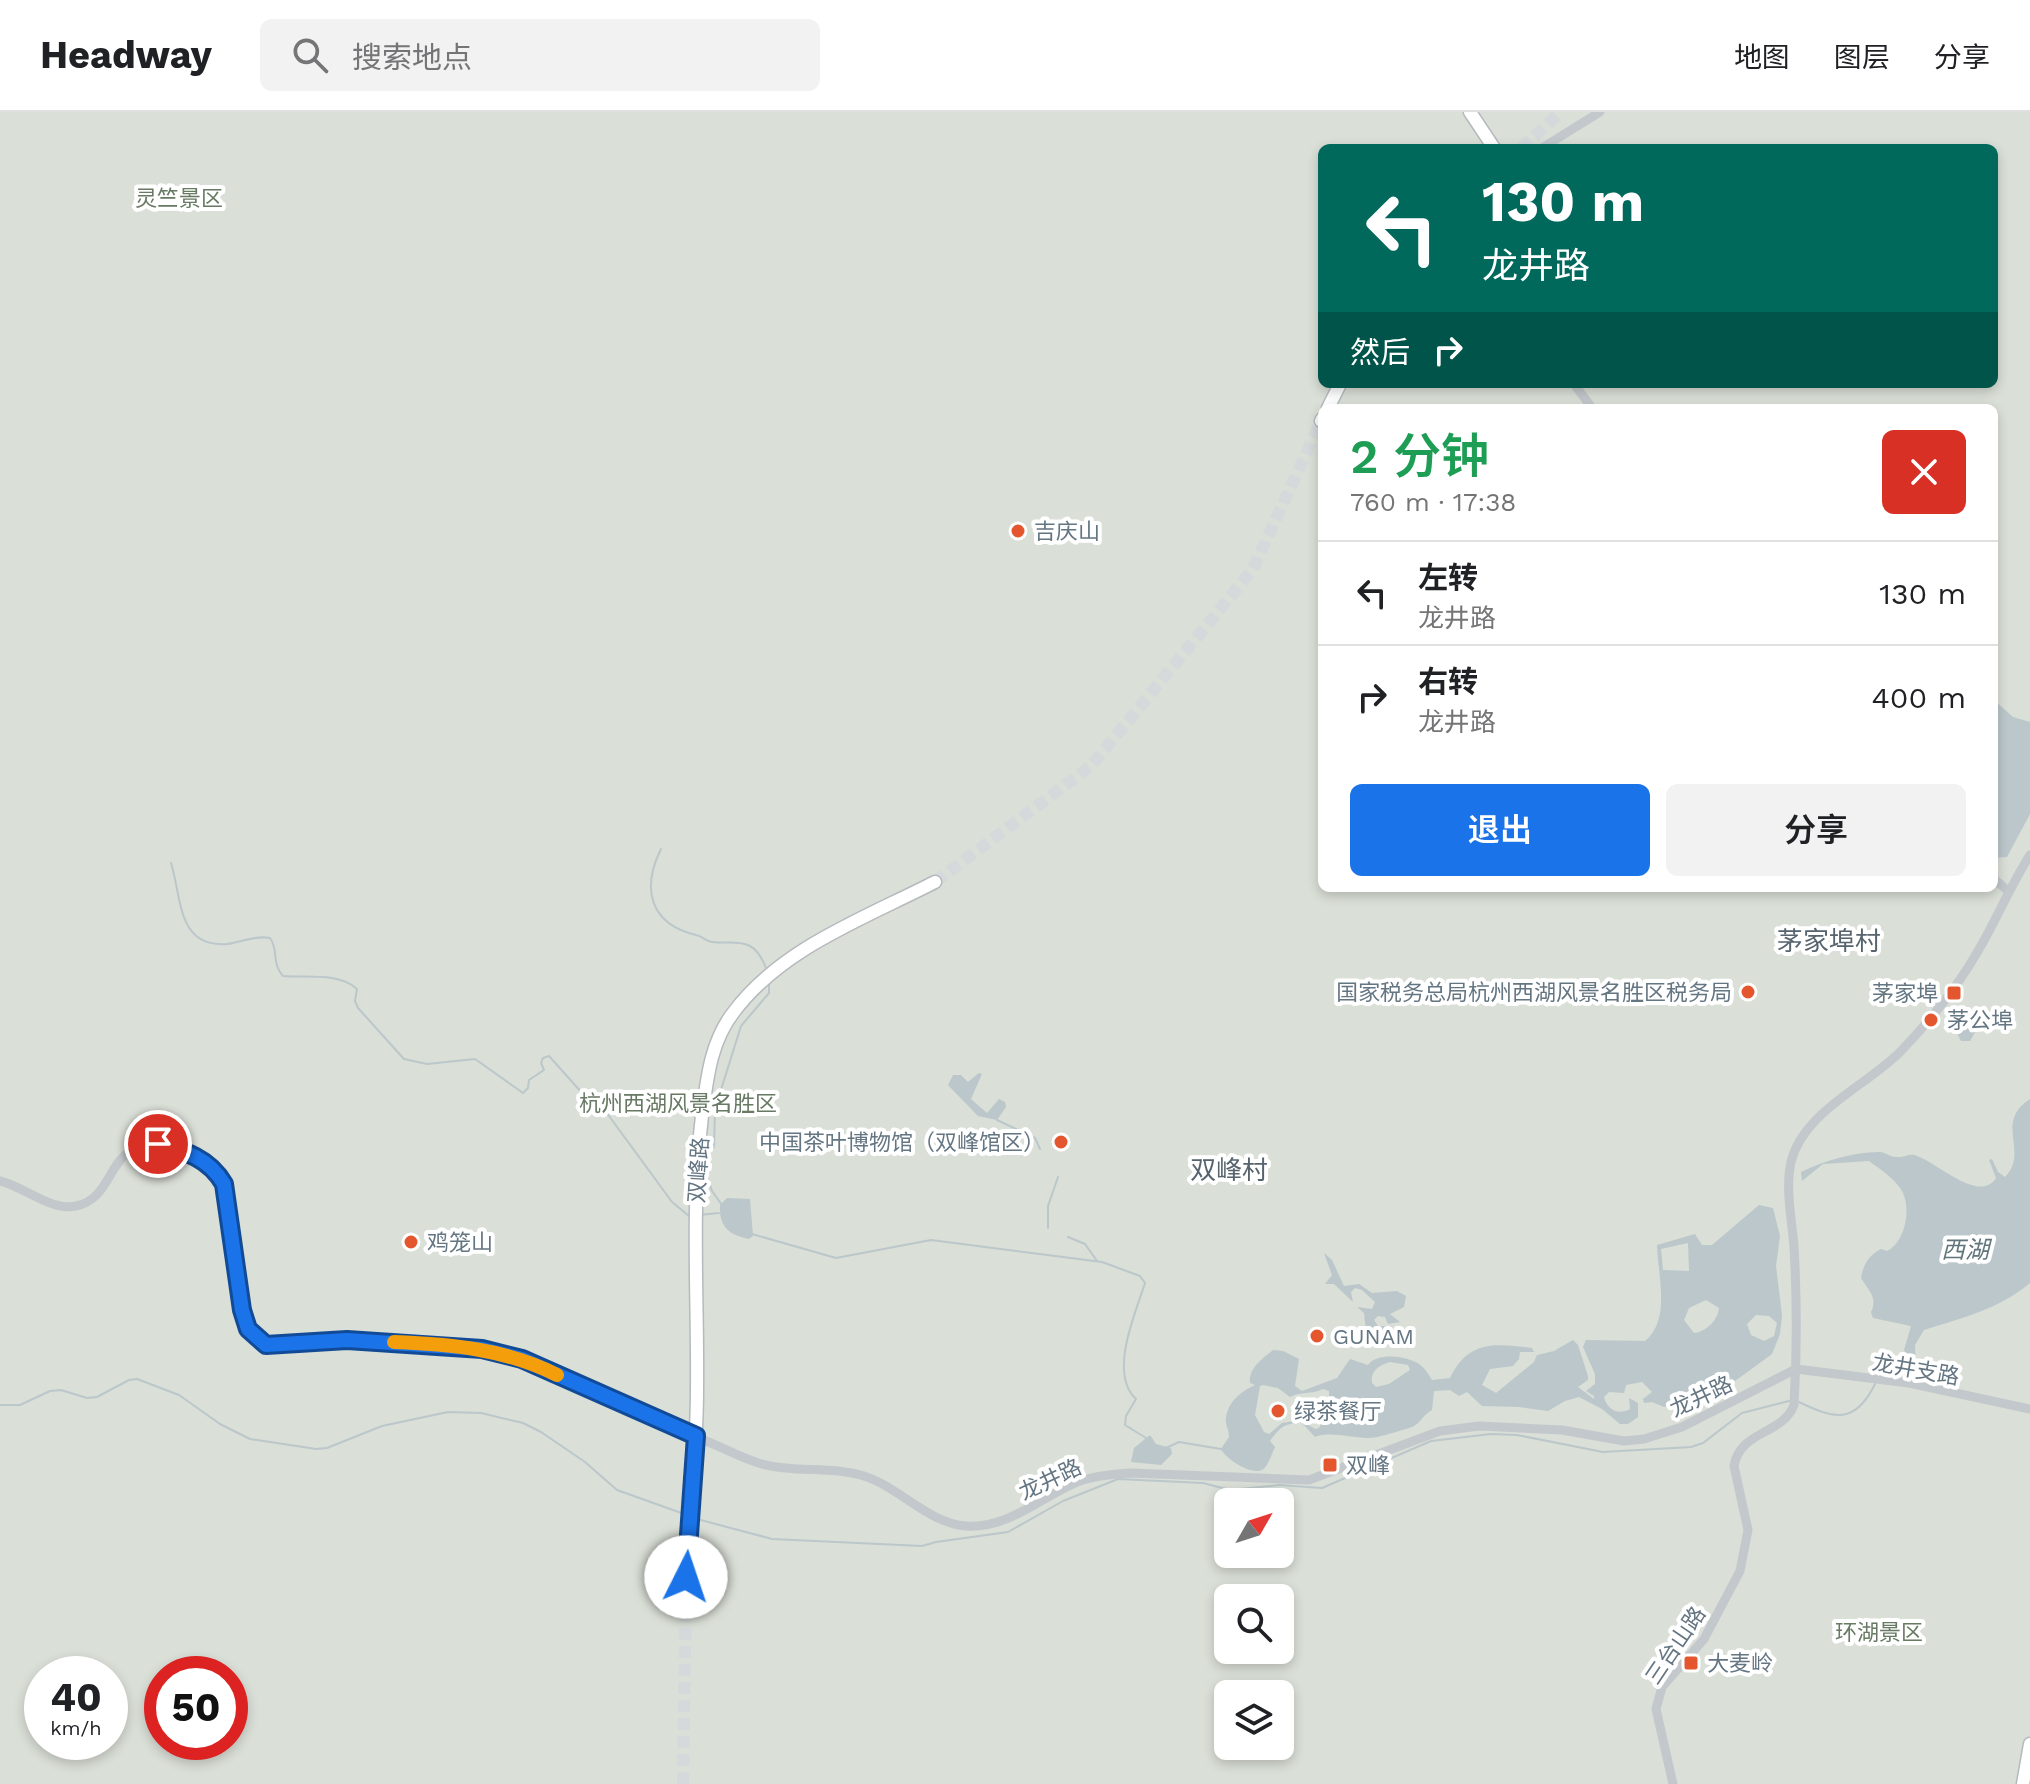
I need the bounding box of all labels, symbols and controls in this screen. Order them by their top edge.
search box [260,19,820,91]
text: Headway [40,33,212,77]
icon: search [288,33,332,77]
text: 搜索地点 [352,40,472,75]
text: 地图 [1734,41,1790,74]
text: 图层 [1834,41,1890,74]
text: 分享 [1934,41,1990,74]
text: 130 m [1482,169,1644,235]
icon: left [1350,176,1454,280]
park label: 灵竺景区 [135,186,223,211]
text: 龙井路 [1482,245,1590,287]
icon: right [1426,328,1470,372]
text: 然后 [1350,335,1410,370]
text: 2 分钟 [1350,428,1489,485]
button: close [1882,430,1966,514]
text: 760 m · 17:38 [1350,487,1516,517]
place label: 吉庆山 [1034,519,1100,544]
marker: 吉庆山 [1009,522,1027,540]
text: 左转 [1418,560,1478,595]
icon: left [1350,571,1394,615]
text: 130 m [1879,576,1966,611]
text: 龙井路 [1418,603,1496,633]
text: 右转 [1418,664,1478,699]
icon: right [1350,675,1394,719]
text: 400 m [1872,680,1966,715]
text: 龙井路 [1418,707,1496,737]
button: 退出 [1350,784,1650,876]
button: 分享 [1666,784,1966,876]
district label: 茅家埠村 [1777,926,1881,956]
place label: 国家税务总局杭州西湖风景名胜区税务局 [1336,980,1732,1005]
place label: 茅家埠 [1872,981,1938,1006]
marker: 国家税务总局杭州西湖风景名胜区税务局 [1739,983,1757,1001]
marker: 茅家埠 [1945,984,1963,1002]
place label: 茅公埠 [1947,1008,2013,1033]
marker: 茅公埠 [1922,1011,1940,1029]
park label: 杭州西湖风景名胜区 [579,1091,777,1116]
pin [124,1110,192,1178]
icon: arrive [136,1122,180,1166]
place label: 中国茶叶博物馆（双峰馆区） [759,1130,1045,1155]
marker: 中国茶叶博物馆（双峰馆区） [1052,1133,1070,1151]
street label: 双峰路 [684,1136,713,1204]
district label: 双峰村 [1190,1155,1268,1185]
place label: 鸡笼山 [427,1230,493,1255]
marker: 鸡笼山 [402,1233,420,1251]
water label: 西湖 [1941,1236,1993,1264]
place label: GUNAM [1333,1324,1414,1349]
marker: GUNAM [1308,1327,1326,1345]
street label: 龙井支路 [1870,1350,1961,1389]
street label: 龙井路 [1666,1371,1736,1422]
place label: 绿茶餐厅 [1294,1399,1382,1424]
marker: 绿茶餐厅 [1269,1402,1287,1420]
place label: 双峰 [1346,1453,1390,1478]
street label: 龙井路 [1015,1454,1085,1505]
marker: 双峰 [1321,1456,1339,1474]
north arrow [1214,1488,1294,1568]
map controls [1214,1488,1294,1760]
position arrow [644,1535,728,1619]
button: search [1214,1584,1294,1664]
street label: 三台山路 [1640,1602,1710,1689]
park label: 环湖景区 [1835,1620,1923,1645]
place label: 大麦岭 [1707,1651,1773,1676]
marker: 大麦岭 [1682,1654,1700,1672]
speed limit sign: 50 [144,1656,248,1760]
text: 40 [50,1674,102,1721]
button: layers [1214,1680,1294,1760]
text: km/h [50,1716,102,1740]

